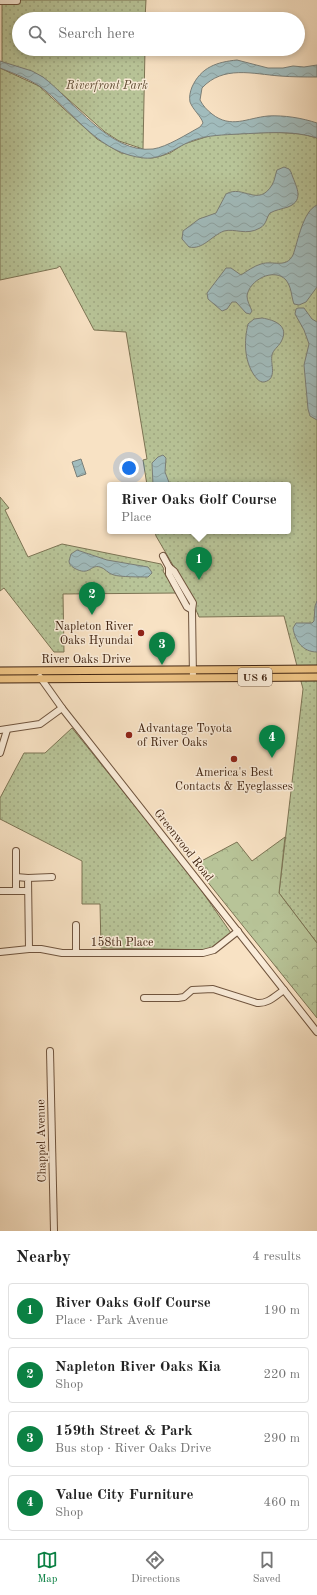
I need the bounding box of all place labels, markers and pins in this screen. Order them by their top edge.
pin: 1 [186,547,212,580]
pin: 2 [79,582,105,615]
place label: Napleton River Oaks Hyundai [55,621,133,647]
marker: Napleton River Oaks Hyundai [136,628,146,638]
pin: 3 [149,632,175,665]
place label: Advantage Toyota of River Oaks [137,723,232,749]
pin: 4 [259,725,285,758]
marker: Advantage Toyota of River Oaks [124,730,134,740]
marker: America's Best Contacts & Eyeglasses [229,754,239,764]
place label: America's Best Contacts & Eyeglasses [175,767,293,793]

